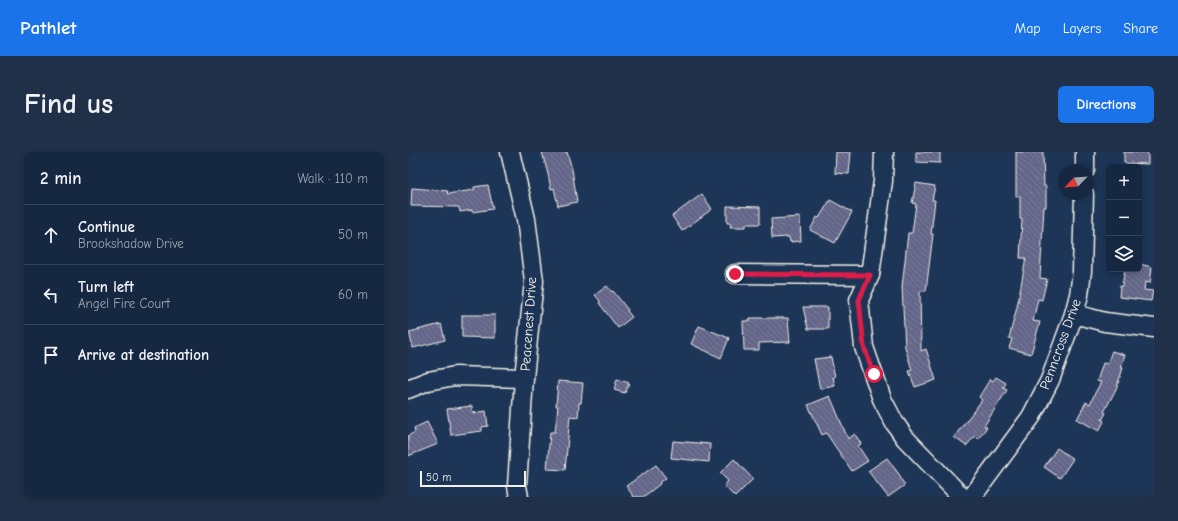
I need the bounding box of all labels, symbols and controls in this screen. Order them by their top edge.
text: Pathlet [20,17,76,39]
text: Map [1014,20,1041,37]
text: Layers [1063,20,1101,37]
text: Share [1123,20,1158,37]
button: Directions [1058,86,1154,123]
text: Find us [24,88,113,120]
north arrow [1058,164,1094,200]
map controls [1106,164,1142,272]
button: + [1106,164,1142,200]
text: 2 min [40,169,81,188]
text: Walk · 110 m [297,171,368,186]
button: − [1106,200,1142,236]
text: Continue [78,218,135,236]
icon: ahead [40,224,62,246]
text: 50 m [338,227,368,242]
text: Brookshadow Drive [78,236,184,251]
button: layers [1106,236,1142,272]
route end [726,265,744,283]
street label: Peacenest Drive [517,276,540,372]
text: Turn left [78,278,134,296]
icon: left [40,284,62,306]
text: 60 m [338,287,368,302]
text: Angel Fire Court [78,296,170,311]
street label: Penncross Drive [1036,296,1085,392]
icon: arrive [40,344,62,366]
text: Arrive at destination [78,346,209,364]
route start [865,365,883,383]
scale bar [420,469,526,488]
text: 50 m [426,471,451,484]

